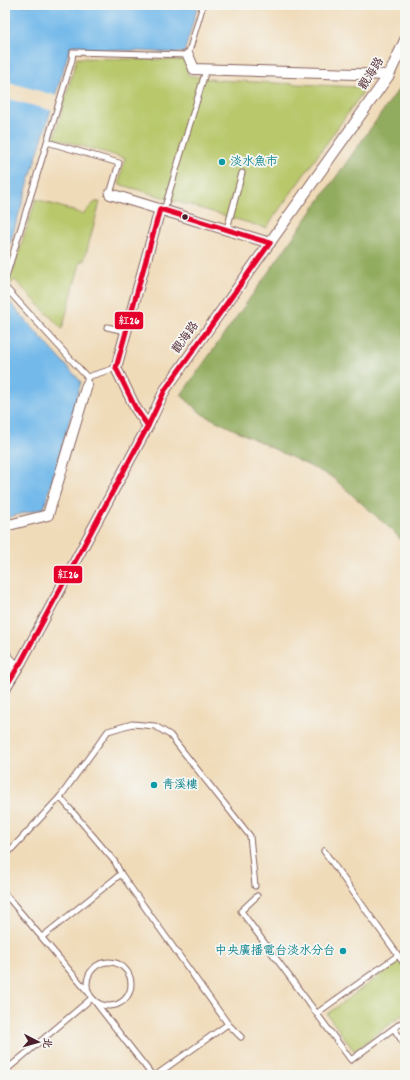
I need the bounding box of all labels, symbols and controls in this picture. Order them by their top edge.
street label: 觀海路 [355,54,389,94]
place label: 淡水魚市 [230,154,278,171]
marker: 淡水魚市 [217,157,227,167]
unlabelled marker [180,212,190,222]
line badge: 紅26 [114,311,144,330]
text: 紅26 [118,314,140,330]
street label: 觀海路 [169,318,203,358]
line badge: 紅26 [53,565,83,584]
text: 紅26 [57,568,79,584]
place label: 青溪樓 [162,777,198,794]
marker: 青溪樓 [149,780,159,790]
place label: 中央廣播電台淡水分台 [215,943,335,960]
marker: 中央廣播電台淡水分台 [338,946,348,956]
north arrow [18,1022,58,1062]
text: 北 [37,1037,54,1049]

